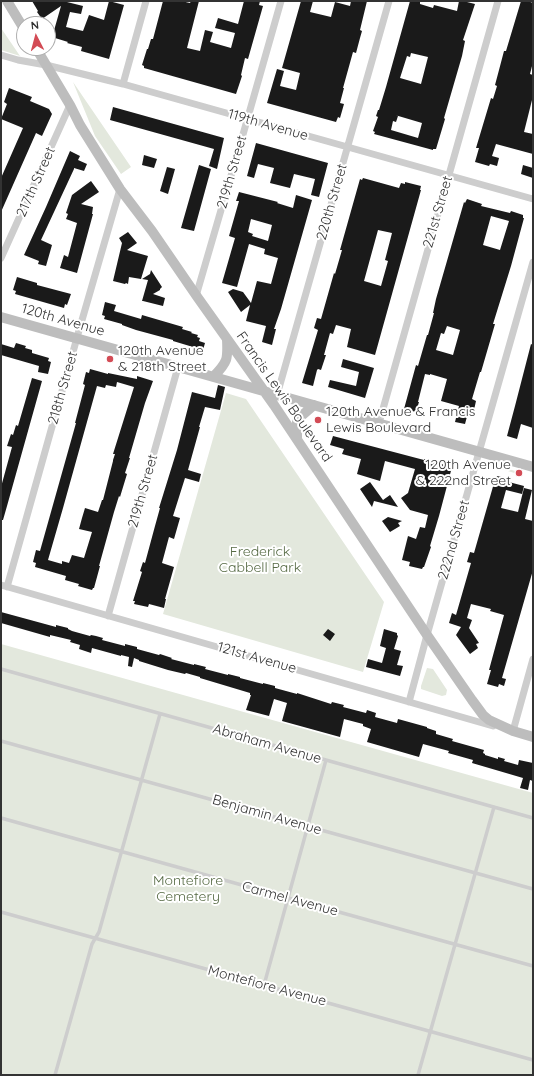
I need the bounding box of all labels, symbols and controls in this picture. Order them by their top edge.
north arrow [16,16,56,56]
text: N [30,18,40,32]
street label: 119th Avenue [226,106,310,144]
street label: 219th Street [214,133,250,211]
street label: 217th Street [13,144,59,220]
street label: 220th Street [313,162,351,242]
street label: 221st Street [420,174,456,250]
street label: 120th Avenue [20,300,106,340]
street label: Francis Lewis Boulevard [233,329,335,465]
place label: 120th Avenue & 218th Street [118,343,207,376]
street label: 218th Street [45,350,81,426]
marker: 120th Avenue & 218th Street [105,354,115,364]
place label: 120th Avenue & Francis Lewis Boulevard [326,404,475,436]
marker: 120th Avenue & Francis Lewis Boulevard [313,415,323,425]
street label: 219th Street [125,452,161,530]
place label: 120th Avenue & 222nd Street [416,457,511,490]
marker: 120th Avenue & 222nd Street [514,468,524,478]
street label: 222nd Street [435,498,473,582]
park label: Frederick Cabbell Park [219,544,301,576]
street label: 121st Avenue [216,639,298,677]
street label: Abraham Avenue [211,720,323,768]
street label: Benjamin Avenue [210,791,324,839]
park label: Montefiore Cemetery [153,873,223,906]
street label: Carmel Avenue [240,878,340,920]
street label: Montefiore Avenue [206,962,328,1010]

